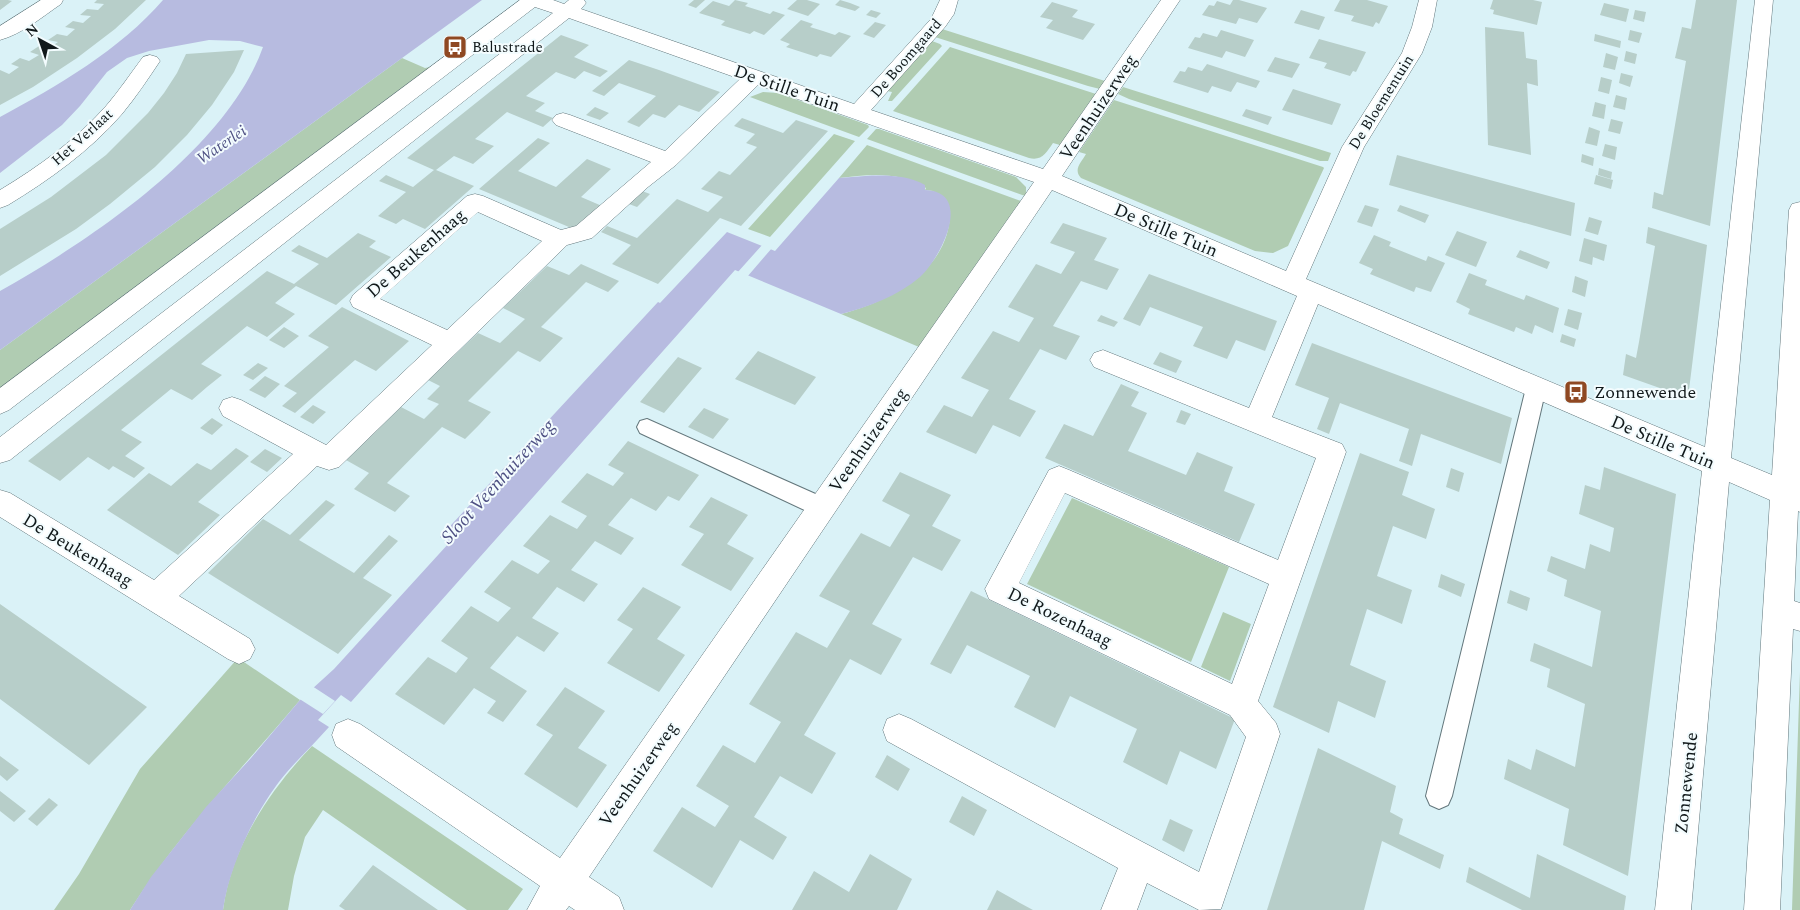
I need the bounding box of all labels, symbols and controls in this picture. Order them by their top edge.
street label: De Boomgaard [865,13,947,103]
north arrow [15,15,65,65]
text: N [21,19,43,42]
bus stop icon: Balustrade [442,34,468,60]
place label: Balustrade [472,36,543,59]
street label: Veenhuizerweg [1053,49,1144,166]
street label: De Bloementuin [1343,50,1420,154]
street label: De Stille Tuin [730,58,844,119]
street label: Het Verlaat [46,103,118,171]
water label: Waterlei [192,119,252,170]
street label: De Stille Tuin [1109,196,1222,265]
street label: De Beukenhaag [360,202,472,304]
bus stop icon: Zonnewende [1563,379,1589,405]
place label: Zonnewende [1594,379,1696,406]
street label: Veenhuizerweg [822,382,915,498]
street label: De Stille Tuin [1606,408,1719,477]
water label: Sloot Veenhuizerweg [434,413,563,551]
street label: De Beukenhaag [17,507,138,594]
street label: De Rozenhaag [1003,580,1117,655]
street label: Veenhuizerweg [592,716,685,832]
street label: Zonnewende [1668,731,1705,835]

